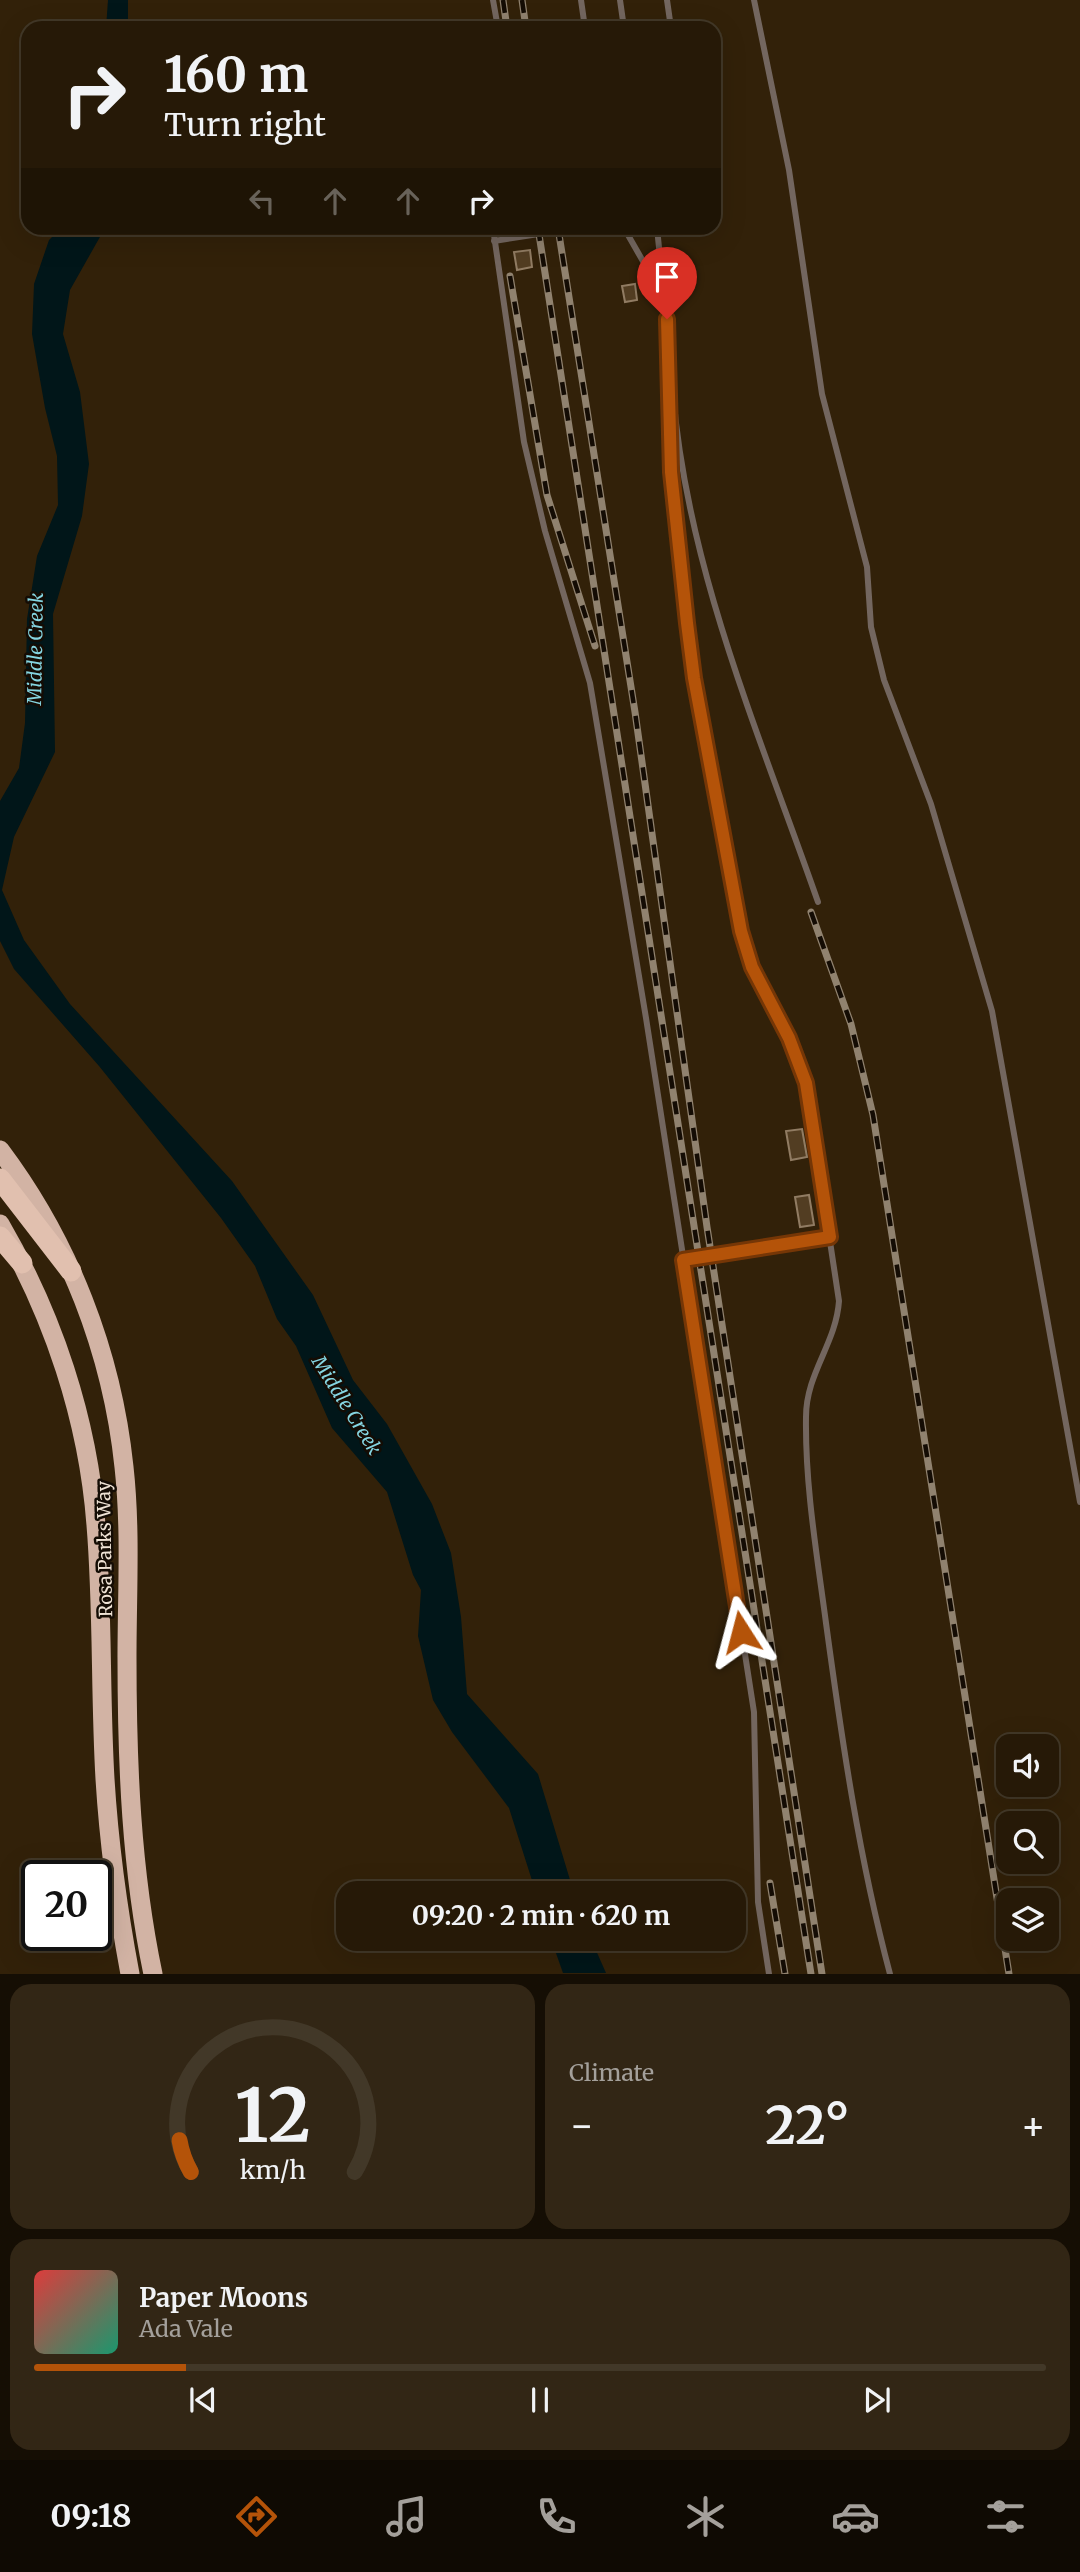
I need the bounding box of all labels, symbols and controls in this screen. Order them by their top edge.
text: 160 m [164,44,308,105]
icon: right [49,49,140,140]
text: Turn right [164,105,326,145]
icon: left [243,182,281,220]
icon: ahead [316,182,354,220]
icon: ahead [389,182,427,220]
icon: right [462,182,500,220]
pin [637,247,697,319]
icon: arrive [648,258,686,296]
water label: Middle Creek [22,592,48,706]
water label: Middle Creek [306,1350,387,1460]
street label: Rosa Parks Way [92,1480,117,1617]
position arrow [704,1595,778,1669]
map controls [996,1734,1059,1951]
button: sound [996,1734,1059,1797]
button: search [996,1811,1059,1874]
speed limit sign: 20 [21,1860,112,1951]
button: layers [996,1888,1059,1951]
text: 09:20 · 2 min · 620 m [412,1899,670,1932]
text: Climate [569,2058,654,2087]
text: 12 [235,2071,310,2163]
text: 22° [765,2093,850,2158]
text: − [569,2102,594,2149]
text: + [1021,2102,1046,2149]
text: km/h [239,2154,306,2186]
text: Paper Moons [139,2281,308,2314]
text: Ada Vale [139,2314,233,2343]
icon: previous [184,2381,222,2419]
icon: pause [521,2381,559,2419]
icon: next [858,2381,896,2419]
icon: directions [232,2492,281,2541]
icon: music [382,2492,431,2541]
icon: phone [532,2492,581,2541]
icon: climate [681,2492,730,2541]
icon: car [831,2492,880,2541]
icon: filters [981,2492,1030,2541]
text: 09:18 [50,2496,132,2536]

